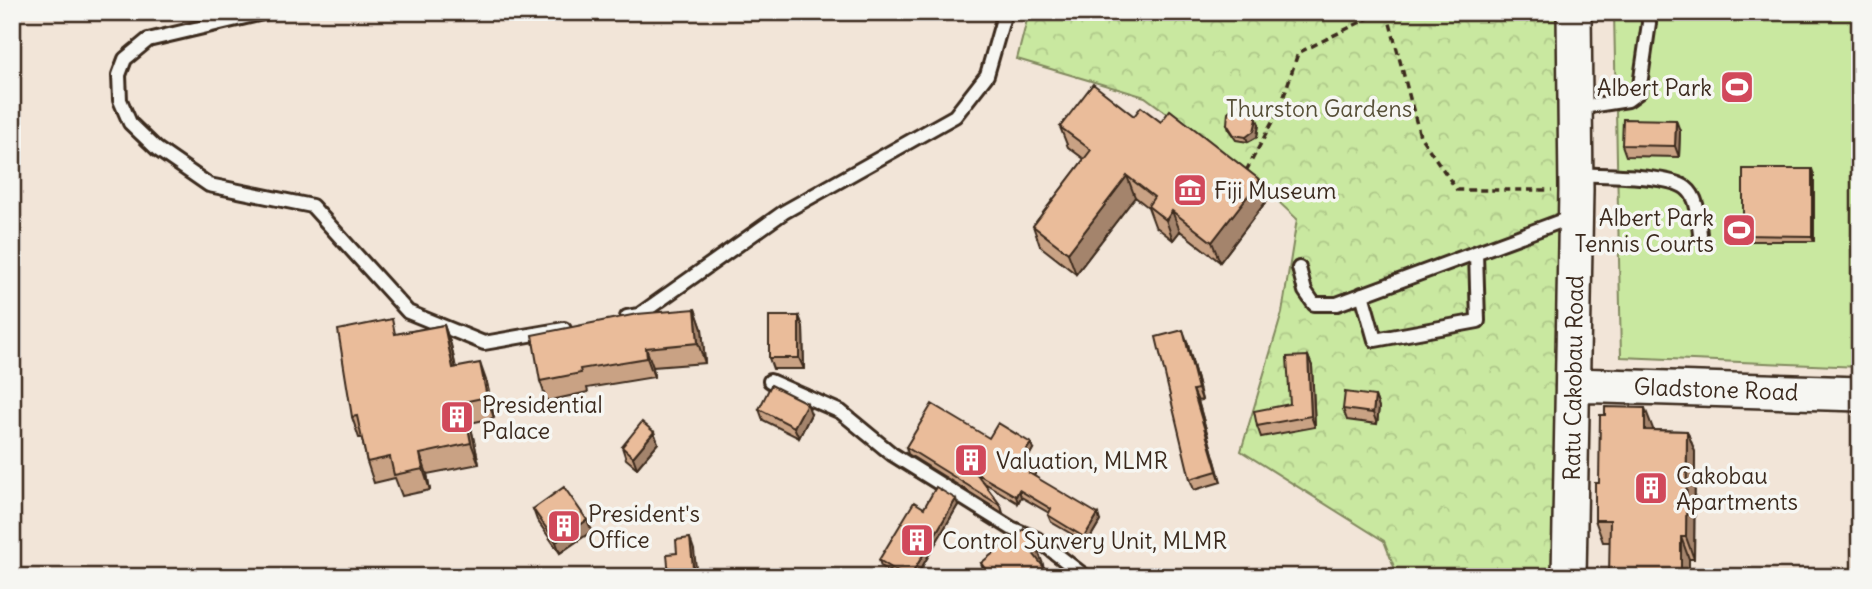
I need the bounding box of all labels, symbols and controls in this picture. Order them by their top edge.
sports icon: Albert Park [1718,68,1756,106]
place label: Albert Park [1597,73,1712,102]
park label: Thurston Gardens [1226,94,1412,123]
museum icon: Fiji Museum [1171,171,1209,209]
place label: Fiji Museum [1214,176,1336,205]
place label: Albert Park Tennis Courts [1575,203,1714,258]
sports icon: Albert Park Tennis Courts [1720,211,1758,249]
street label: Ratu Cakobau Road [1557,275,1589,481]
street label: Gladstone Road [1633,372,1799,406]
place label: Presidential Palace [482,390,603,445]
building icon: Presidential Palace [438,398,476,436]
building icon: Valuation, MLMR [952,441,990,479]
place label: Valuation, MLMR [996,446,1168,475]
place label: Cakobau Apartments [1676,461,1798,516]
building icon: Cakobau Apartments [1632,469,1670,507]
place label: President's Office [588,499,700,554]
building icon: President's Office [545,507,583,545]
building icon: Control Survery Unit, MLMR [898,521,936,559]
place label: Control Survery Unit, MLMR [942,526,1227,555]

